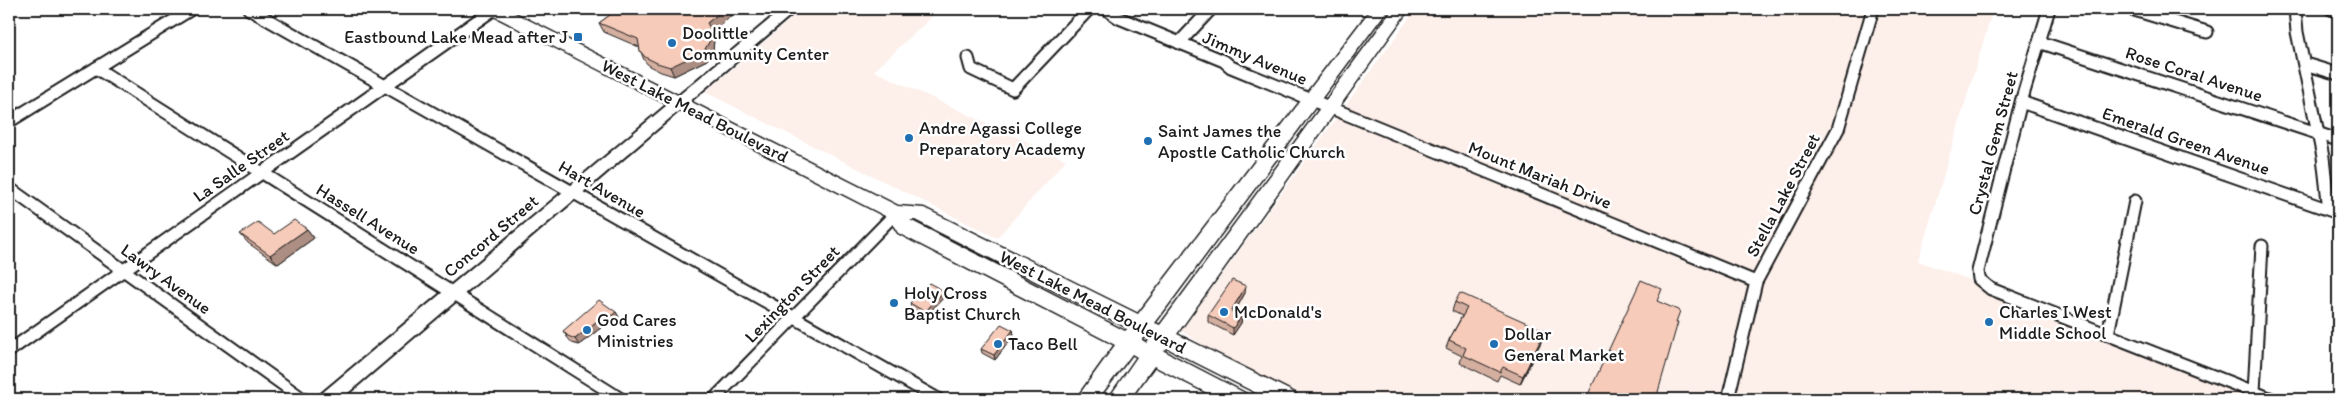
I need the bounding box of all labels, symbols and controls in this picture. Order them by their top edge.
place label: Doolittle Community Center [682,22,829,65]
place label: Eastbound Lake Mead after J [344,26,568,48]
street label: Jimmy Avenue [1199,26,1311,90]
marker: Eastbound Lake Mead after J [572,31,584,43]
marker: Doolittle Community Center [666,37,678,49]
street label: Rose Coral Avenue [2123,41,2265,107]
street label: West Lake Mead Boulevard [598,54,792,168]
street label: Crystal Gem Street [1963,68,2023,217]
street label: Emerald Green Avenue [2099,102,2273,180]
place label: Andre Agassi College Preparatory Academy [919,117,1086,160]
place label: Saint James the Apostle Catholic Church [1158,120,1346,163]
street label: La Salle Street [189,125,294,207]
street label: Stella Lake Street [1741,129,1825,261]
marker: Andre Agassi College Preparatory Academy [903,132,915,144]
marker: Saint James the Apostle Catholic Church [1142,135,1154,147]
street label: Mount Mariah Drive [1465,136,1615,214]
street label: Hart Avenue [555,155,649,223]
street label: Hassell Avenue [312,178,424,260]
street label: Concord Street [439,190,543,282]
street label: Lawry Avenue [117,239,215,319]
street label: Lexington Street [740,240,844,347]
street label: West Lake Mead Boulevard [996,245,1190,359]
place label: Holy Cross Baptist Church [904,282,1020,325]
marker: Holy Cross Baptist Church [888,297,900,309]
place label: McDonald's [1234,301,1322,323]
place label: Charles I West Middle School [1999,301,2112,344]
marker: McDonald's [1218,306,1230,318]
place label: God Cares Ministries [597,309,677,352]
marker: Charles I West Middle School [1983,316,1995,328]
place label: Dollar General Market [1504,323,1624,366]
marker: God Cares Ministries [581,324,593,336]
place label: Taco Bell [1008,333,1078,355]
marker: Taco Bell [992,338,1004,350]
marker: Dollar General Market [1488,338,1500,350]

